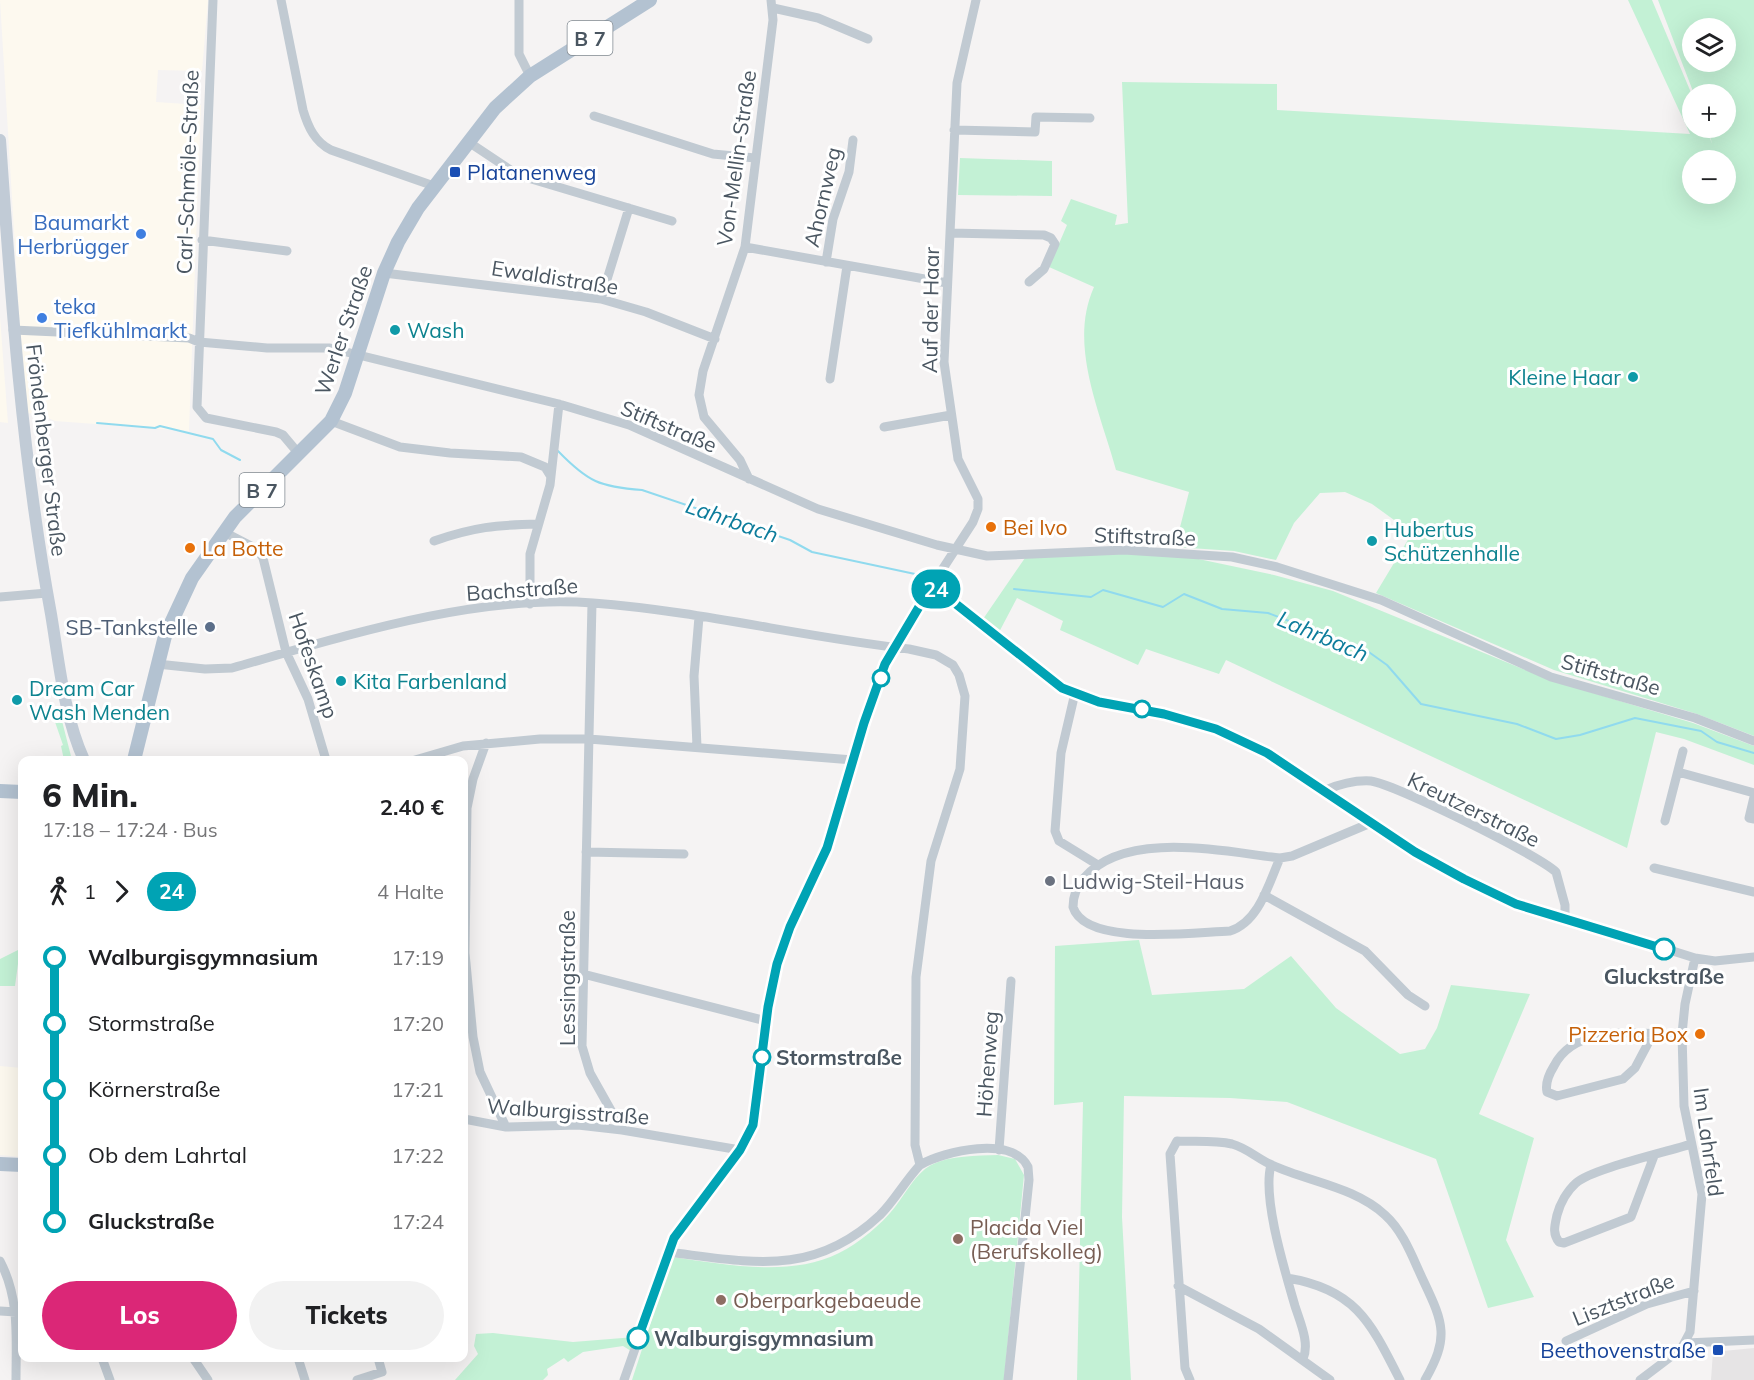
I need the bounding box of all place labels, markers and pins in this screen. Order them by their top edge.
place label: Platanenweg [467,159,596,185]
marker: Platanenweg [448,165,462,179]
place label: Baumarkt Herbrügger [17,209,129,259]
marker: Baumarkt Herbrügger [134,227,148,241]
place label: teka Tiefkühlmarkt [54,293,187,343]
marker: teka Tiefkühlmarkt [35,311,49,325]
place label: Wash [407,317,464,343]
marker: Wash [388,323,402,337]
place label: Kleine Haar [1508,364,1621,390]
marker: Kleine Haar [1626,370,1640,384]
place label: Bei Ivo [1003,514,1068,540]
place label: Hubertus Schützenhalle [1384,516,1520,566]
marker: Bei Ivo [984,520,998,534]
marker: Hubertus Schützenhalle [1365,534,1379,548]
place label: La Botte [202,535,283,561]
marker: La Botte [183,541,197,555]
place label: SB-Tankstelle [66,614,198,640]
marker: SB-Tankstelle [203,620,217,634]
place label: Kita Farbenland [353,668,507,694]
unlabelled marker [872,669,890,687]
marker: Kita Farbenland [334,674,348,688]
place label: Dream Car Wash Menden [29,675,170,725]
marker: Dream Car Wash Menden [10,693,24,707]
unlabelled marker [1133,700,1151,718]
place label: Ludwig-Steil-Haus [1062,868,1244,894]
marker: Ludwig-Steil-Haus [1043,874,1057,888]
marker: Gluckstraße [1653,938,1675,960]
place label: Gluckstraße [1604,963,1724,989]
place label: Pizzeria Box [1568,1021,1688,1047]
marker: Pizzeria Box [1693,1027,1707,1041]
place label: Stormstraße [776,1044,902,1070]
marker: Stormstraße [753,1048,771,1066]
place label: Placida Viel (Berufskolleg) [970,1214,1103,1264]
marker: Placida Viel (Berufskolleg) [951,1232,965,1246]
place label: Oberparkgebaeude [733,1287,921,1313]
marker: Oberparkgebaeude [714,1293,728,1307]
place label: Walburgisgymnasium [654,1325,874,1351]
marker: Walburgisgymnasium [627,1327,649,1349]
place label: Beethovenstraße [1540,1337,1706,1363]
marker: Beethovenstraße [1711,1343,1725,1357]

